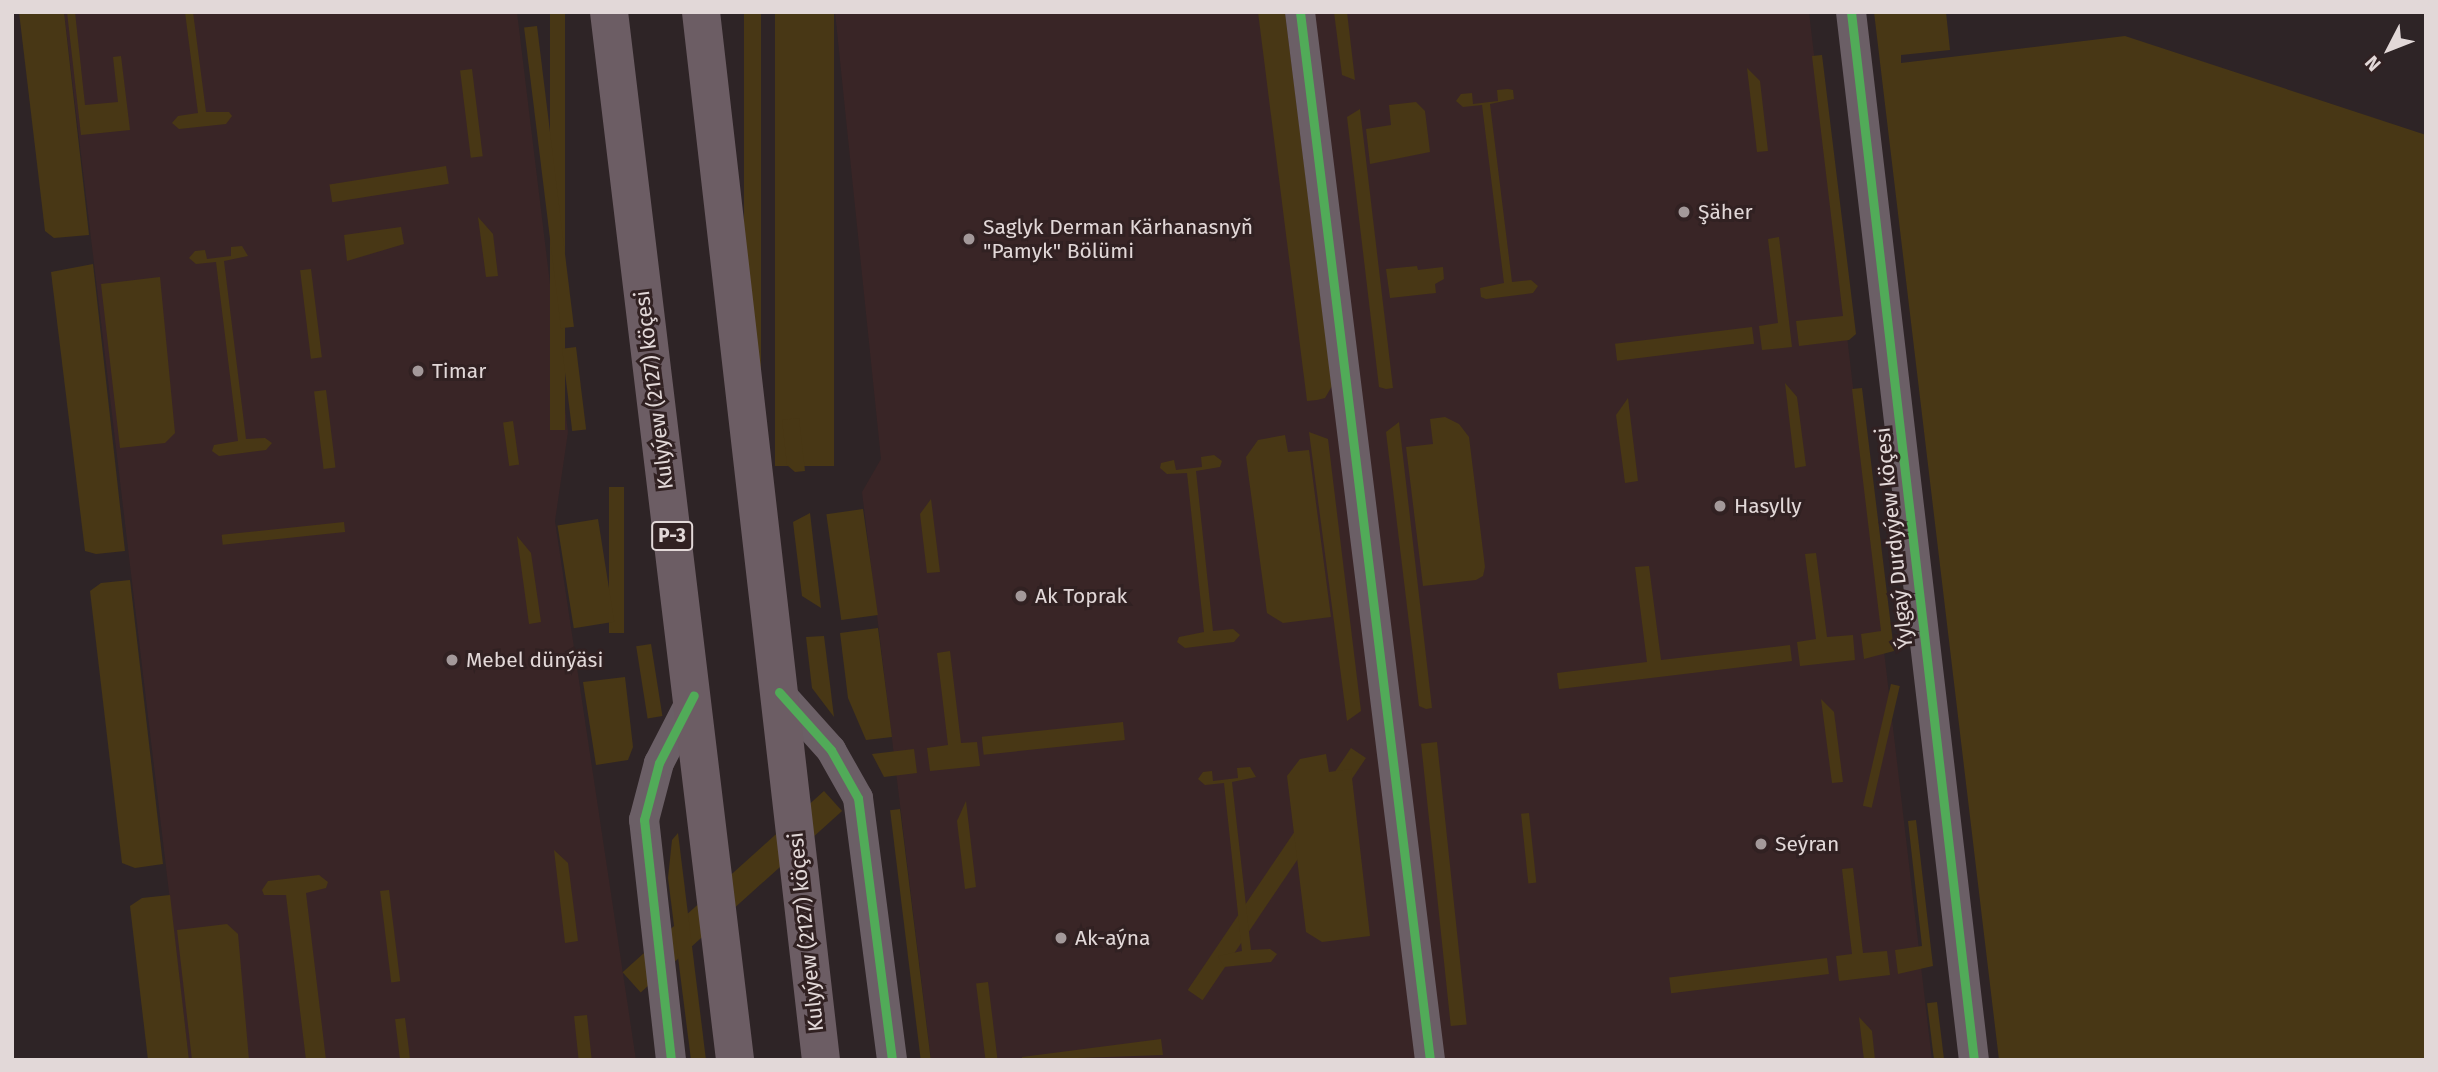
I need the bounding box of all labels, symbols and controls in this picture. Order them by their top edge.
north arrow [2354,14,2424,84]
text: N [2360,51,2386,76]
place label: Şäher [1698,199,1753,225]
marker: Şäher [1676,204,1692,220]
place label: Saglyk Derman Kärhanasnyň "Pamyk" Bölümi [983,214,1253,264]
marker: Saglyk Derman Kärhanasnyň "Pamyk" Bölümi [961,231,977,247]
street label: Kulyýew (2127) köçesi [629,289,679,491]
place label: Timar [432,358,486,384]
marker: Timar [410,363,426,379]
street label: Ýylgaý Durdyýew köçesi [1870,426,1918,650]
place label: Hasylly [1734,493,1802,519]
marker: Hasylly [1712,498,1728,514]
road number: P-3 [651,520,693,552]
place label: Ak Toprak [1035,583,1127,609]
marker: Ak Toprak [1013,588,1029,604]
place label: Mebel dünýäsi [466,647,603,673]
marker: Mebel dünýäsi [444,652,460,668]
street label: Kulyýew (2127) köçesi [783,831,829,1033]
place label: Seýran [1775,831,1839,857]
marker: Seýran [1753,836,1769,852]
place label: Ak-aýna [1075,925,1150,951]
marker: Ak-aýna [1053,930,1069,946]

